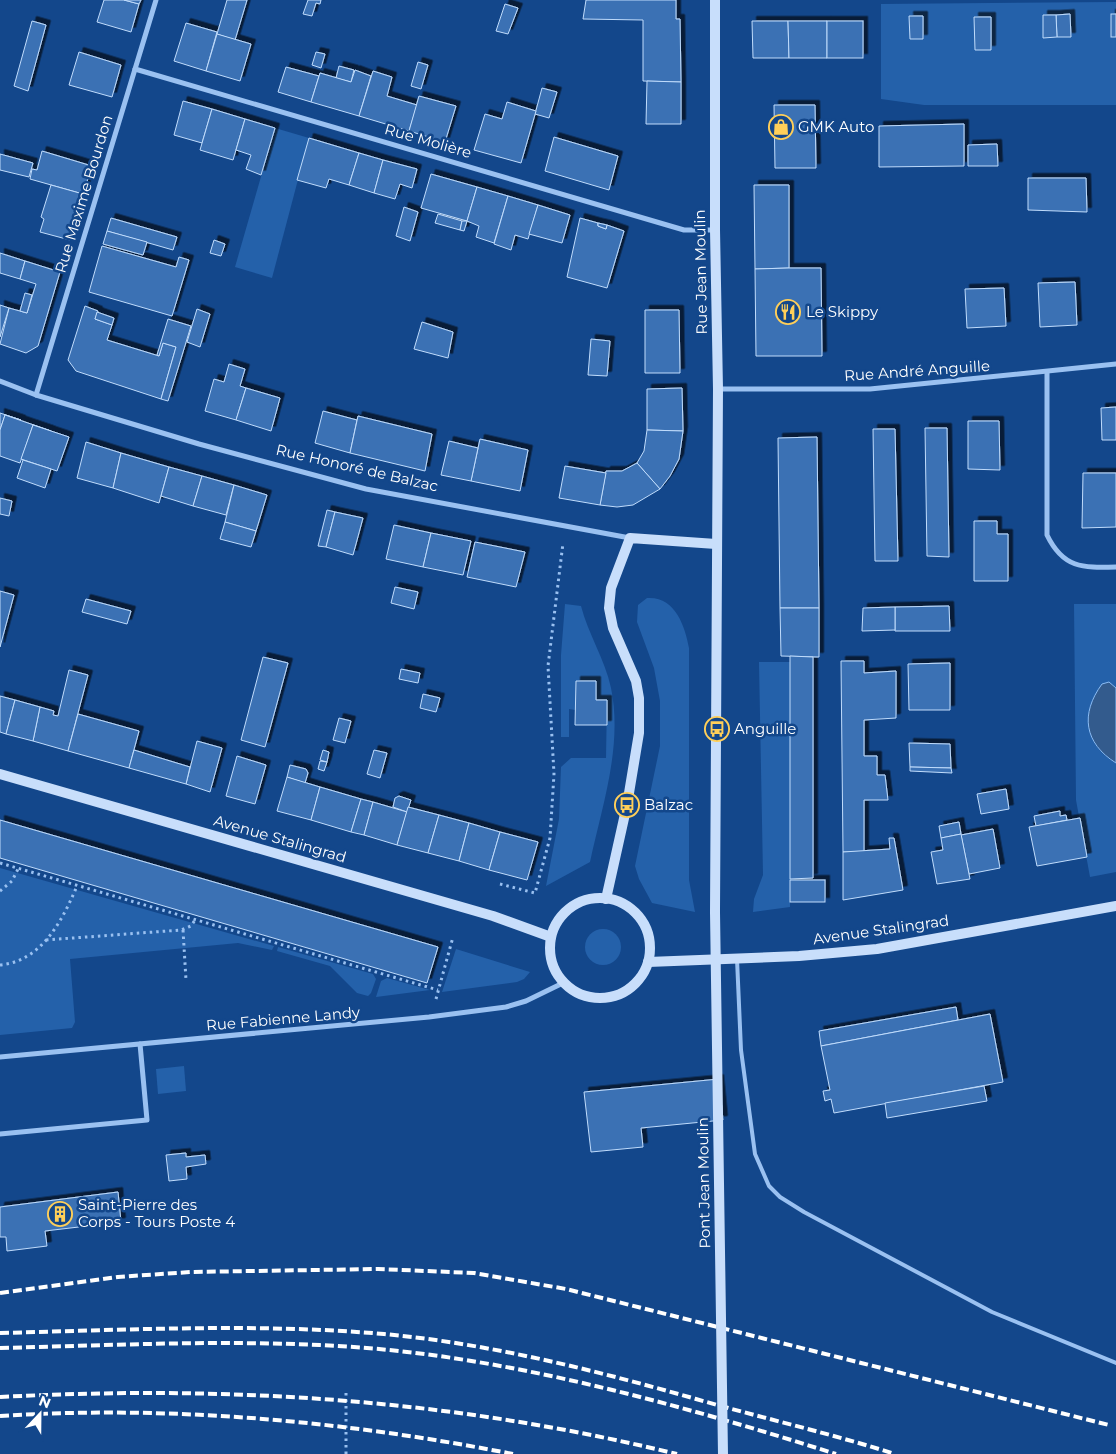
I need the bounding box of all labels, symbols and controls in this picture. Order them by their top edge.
street label: Rue Maxime Bourdon [50,112,117,275]
shop icon: GMK Auto [768,114,794,140]
place label: GMK Auto [798,117,874,136]
street label: Rue Molière [382,119,474,162]
street label: Rue Jean Moulin [690,209,711,335]
restaurant icon: Le Skippy [775,299,801,325]
place label: Le Skippy [806,302,879,321]
street label: Rue André Anguille [843,356,991,385]
street label: Rue Honoré de Balzac [274,440,440,495]
bus stop icon: Anguille [704,716,730,742]
place label: Anguille [734,719,796,738]
bus stop icon: Balzac [614,792,640,818]
place label: Balzac [644,795,693,814]
street label: Avenue Stalingrad [212,810,349,867]
street label: Avenue Stalingrad [812,911,950,948]
street label: Rue Fabienne Landy [205,1002,362,1035]
street label: Pont Jean Moulin [693,1117,714,1249]
place label: Saint-Pierre des Corps - Tours Poste 4 [78,1195,235,1231]
building icon: Saint-Pierre des Corps - Tours Poste 4 [47,1201,73,1227]
north arrow [15,1389,65,1439]
text: N [36,1391,53,1412]

